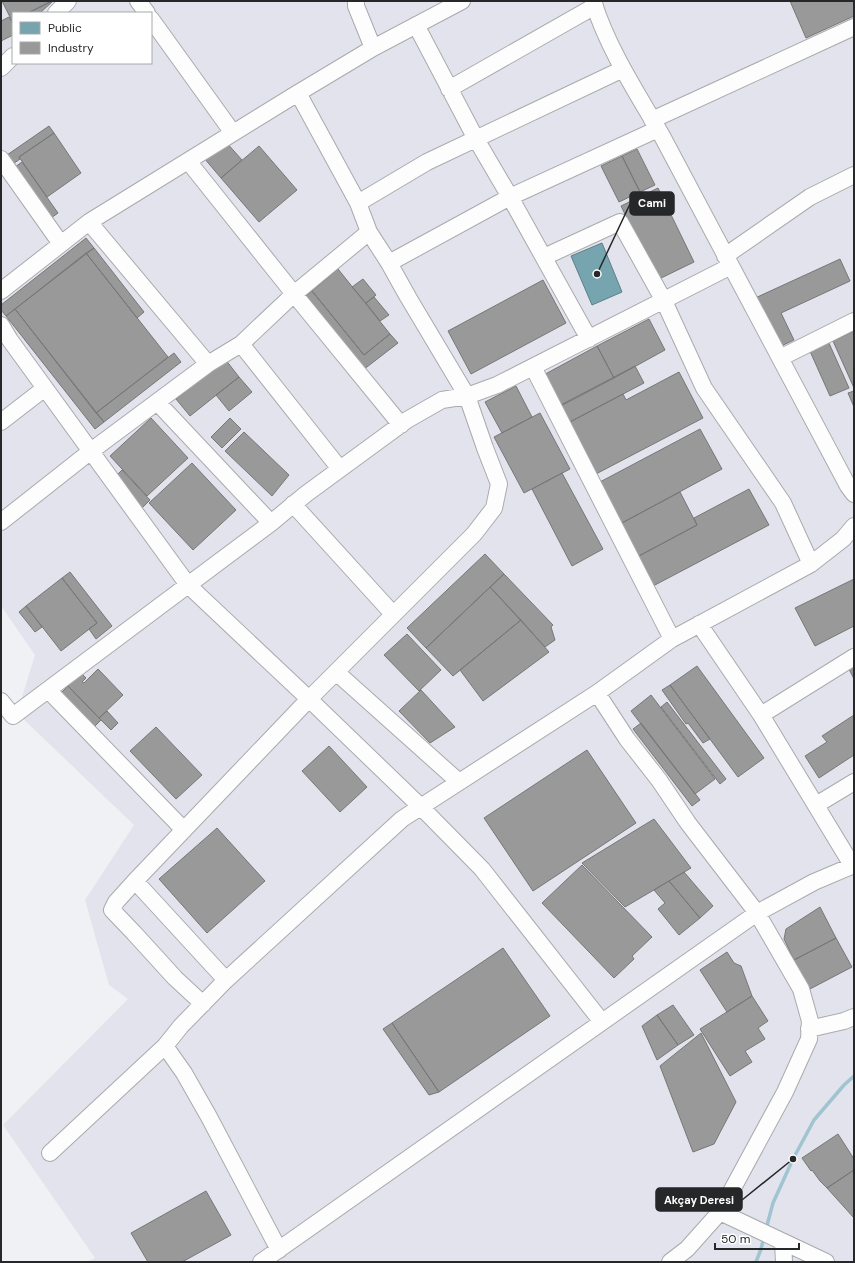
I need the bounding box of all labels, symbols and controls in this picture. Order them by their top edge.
legend [12,12,152,64]
text: Public [48,20,82,36]
text: Industry [48,40,94,56]
callout: Cami [630,192,674,215]
text: Cami [638,196,666,210]
callout: Akçay Deresi [656,1188,742,1211]
text: Akçay Deresi [664,1193,734,1207]
scale bar [715,1225,799,1251]
text: 50 m [721,1231,750,1247]

